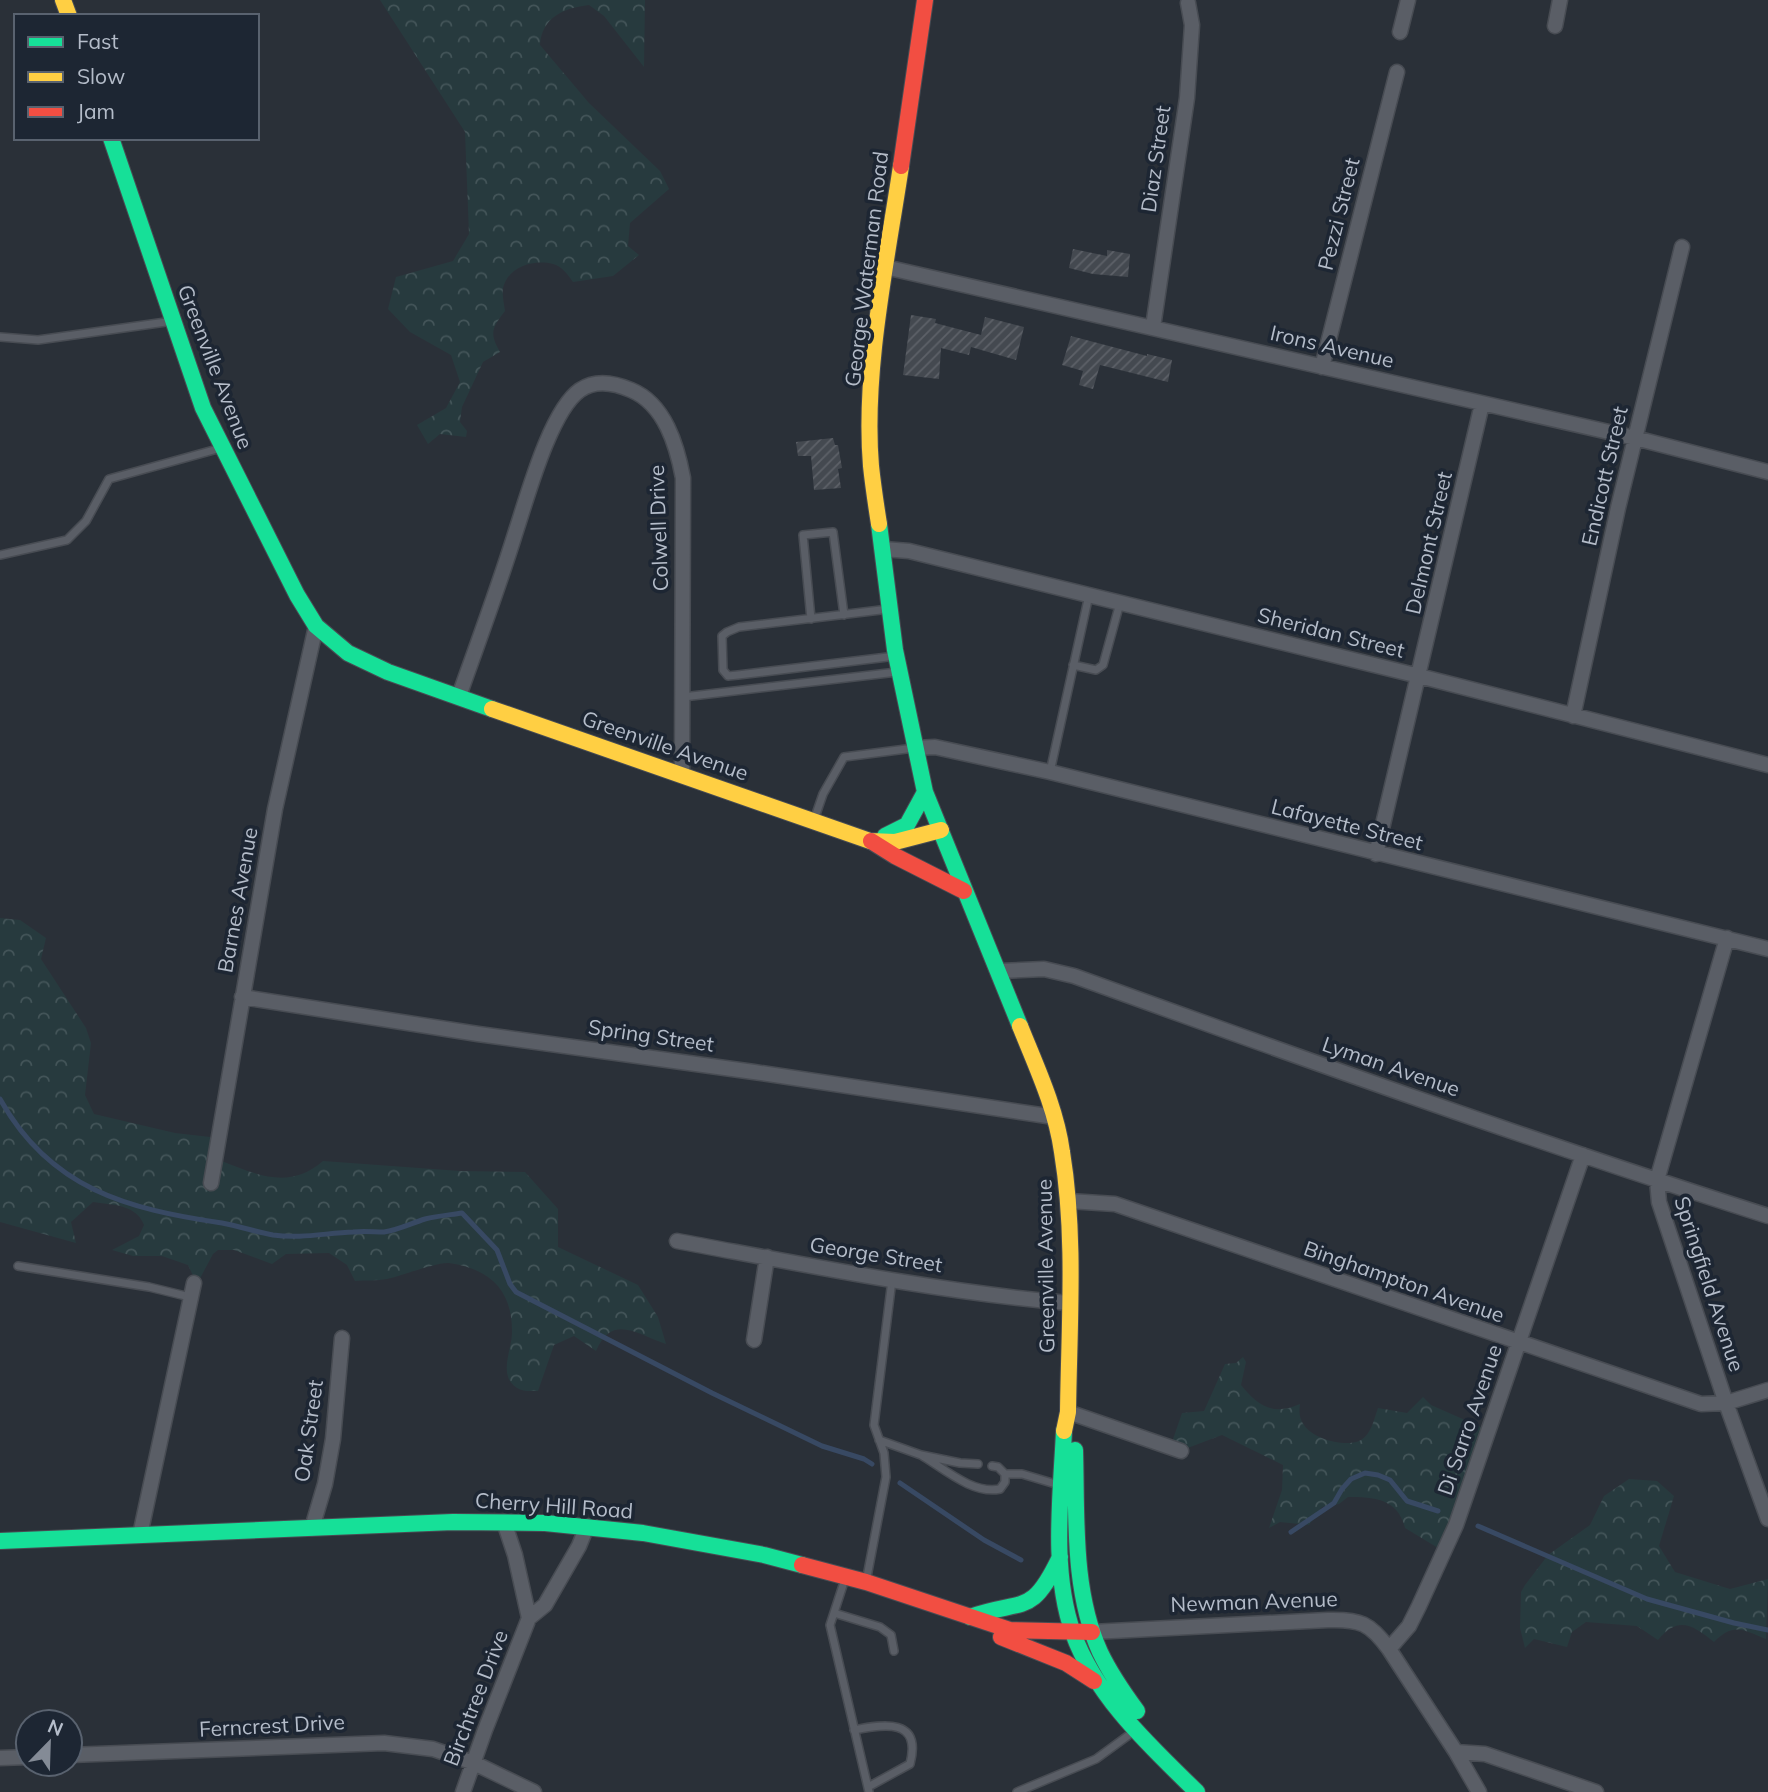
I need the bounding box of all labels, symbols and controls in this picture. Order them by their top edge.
legend [14,14,259,140]
text: Fast [77,28,119,54]
text: Slow [77,63,125,89]
text: Jam [77,98,115,124]
street label: Diaz Street [1135,104,1175,214]
street label: George Waterman Road [839,150,893,388]
street label: Pezzi Street [1312,155,1365,273]
street label: Greenville Avenue [173,281,259,453]
street label: Irons Avenue [1268,319,1397,373]
street label: Endicott Street [1575,404,1633,548]
street label: Colwell Drive [643,464,673,592]
street label: Delmont Street [1399,469,1457,617]
street label: Sheridan Street [1255,601,1407,663]
street label: Greenville Avenue [579,704,752,786]
street label: Lafayette Street [1269,793,1426,855]
street label: Barnes Avenue [211,825,263,975]
street label: Spring Street [587,1013,716,1057]
street label: Lyman Avenue [1319,1030,1463,1102]
street label: Greenville Avenue [1030,1179,1060,1353]
street label: Springfield Avenue [1669,1193,1751,1375]
street label: George Street [808,1231,944,1277]
street label: Binghampton Avenue [1301,1235,1508,1328]
street label: Di Sarro Avenue [1431,1341,1507,1498]
street label: Oak Street [288,1378,328,1484]
street label: Cherry Hill Road [474,1487,634,1524]
street label: Newman Avenue [1170,1585,1338,1617]
street label: Birchtree Drive [437,1626,513,1769]
north arrow [14,1708,84,1778]
street label: Ferncrest Drive [198,1708,345,1742]
text: N [44,1714,67,1741]

